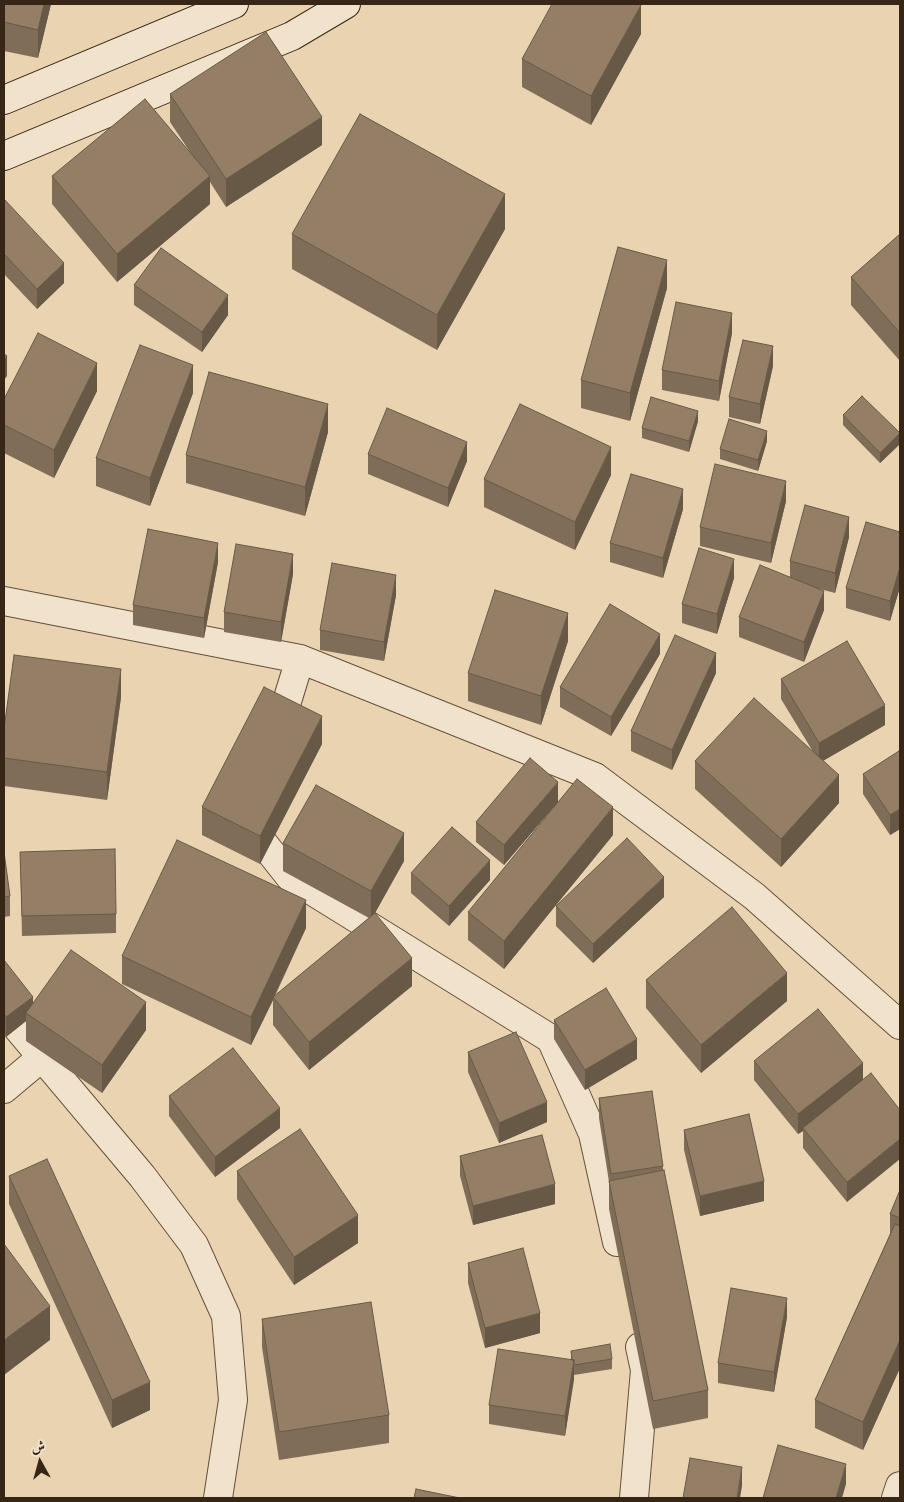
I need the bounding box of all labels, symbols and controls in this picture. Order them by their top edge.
text: ش [30,1436,46,1457]
north arrow [15,1437,65,1487]

